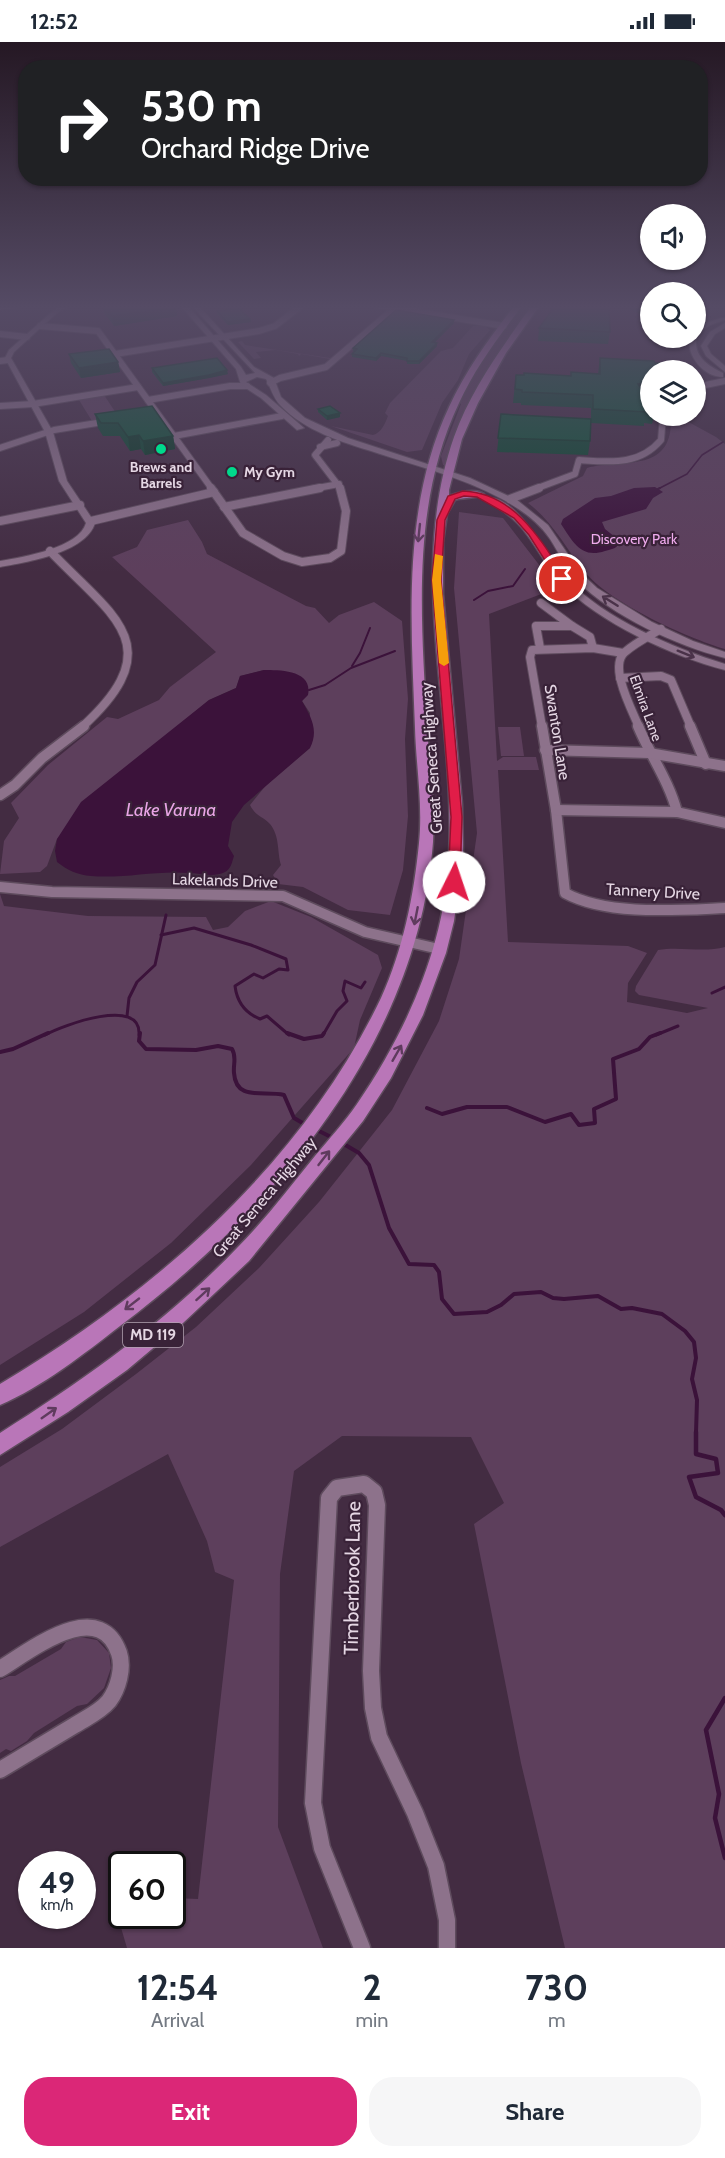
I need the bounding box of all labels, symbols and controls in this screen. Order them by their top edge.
text: 12:52 [30,8,78,35]
text: 530 m [141,80,262,132]
icon: right [42,84,120,162]
text: Orchard Ridge Drive [141,132,370,165]
map controls [640,204,706,426]
button: sound [640,204,706,270]
button: search [640,282,706,348]
button: layers [640,360,706,426]
marker: Brews and Barrels [154,442,168,456]
place label: Brews and Barrels [130,458,192,492]
place label: My Gym [244,463,295,481]
marker: My Gym [225,465,239,479]
one-way arrow [413,523,424,542]
park label: Discovery Park [591,530,678,548]
pin [536,553,587,604]
icon: arrive [545,562,578,595]
one-way arrow [602,594,619,606]
one-way arrow [676,649,695,660]
street label: Elmira Lane [626,672,666,744]
street label: Great Seneca Highway [417,682,446,834]
street label: Swanton Lane [541,683,574,781]
water label: Lake Varuna [126,799,216,821]
position arrow [422,850,486,914]
street label: Lakelands Drive [172,869,278,892]
street label: Tannery Drive [606,880,700,903]
one-way arrow [410,905,421,925]
one-way arrow [391,1045,403,1062]
street label: Great Seneca Highway [208,1133,320,1261]
one-way arrow [317,1150,330,1166]
one-way arrow [195,1286,210,1301]
one-way arrow [125,1297,141,1310]
road number: MD 119 [123,1323,183,1347]
one-way arrow [40,1407,57,1419]
street label: Timberbrook Lane [339,1501,365,1655]
speed limit sign: 60 [108,1851,186,1929]
text: 49 [39,1864,75,1901]
text: km/h [41,1896,73,1914]
text: 12:54 [137,1965,219,2009]
text: 2 [362,1965,381,2009]
text: 730 [525,1965,588,2009]
text: Arrival [151,2008,204,2032]
text: min [355,2008,388,2032]
text: m [548,2008,565,2032]
button: Exit [24,2077,357,2146]
button: Share [369,2077,701,2146]

